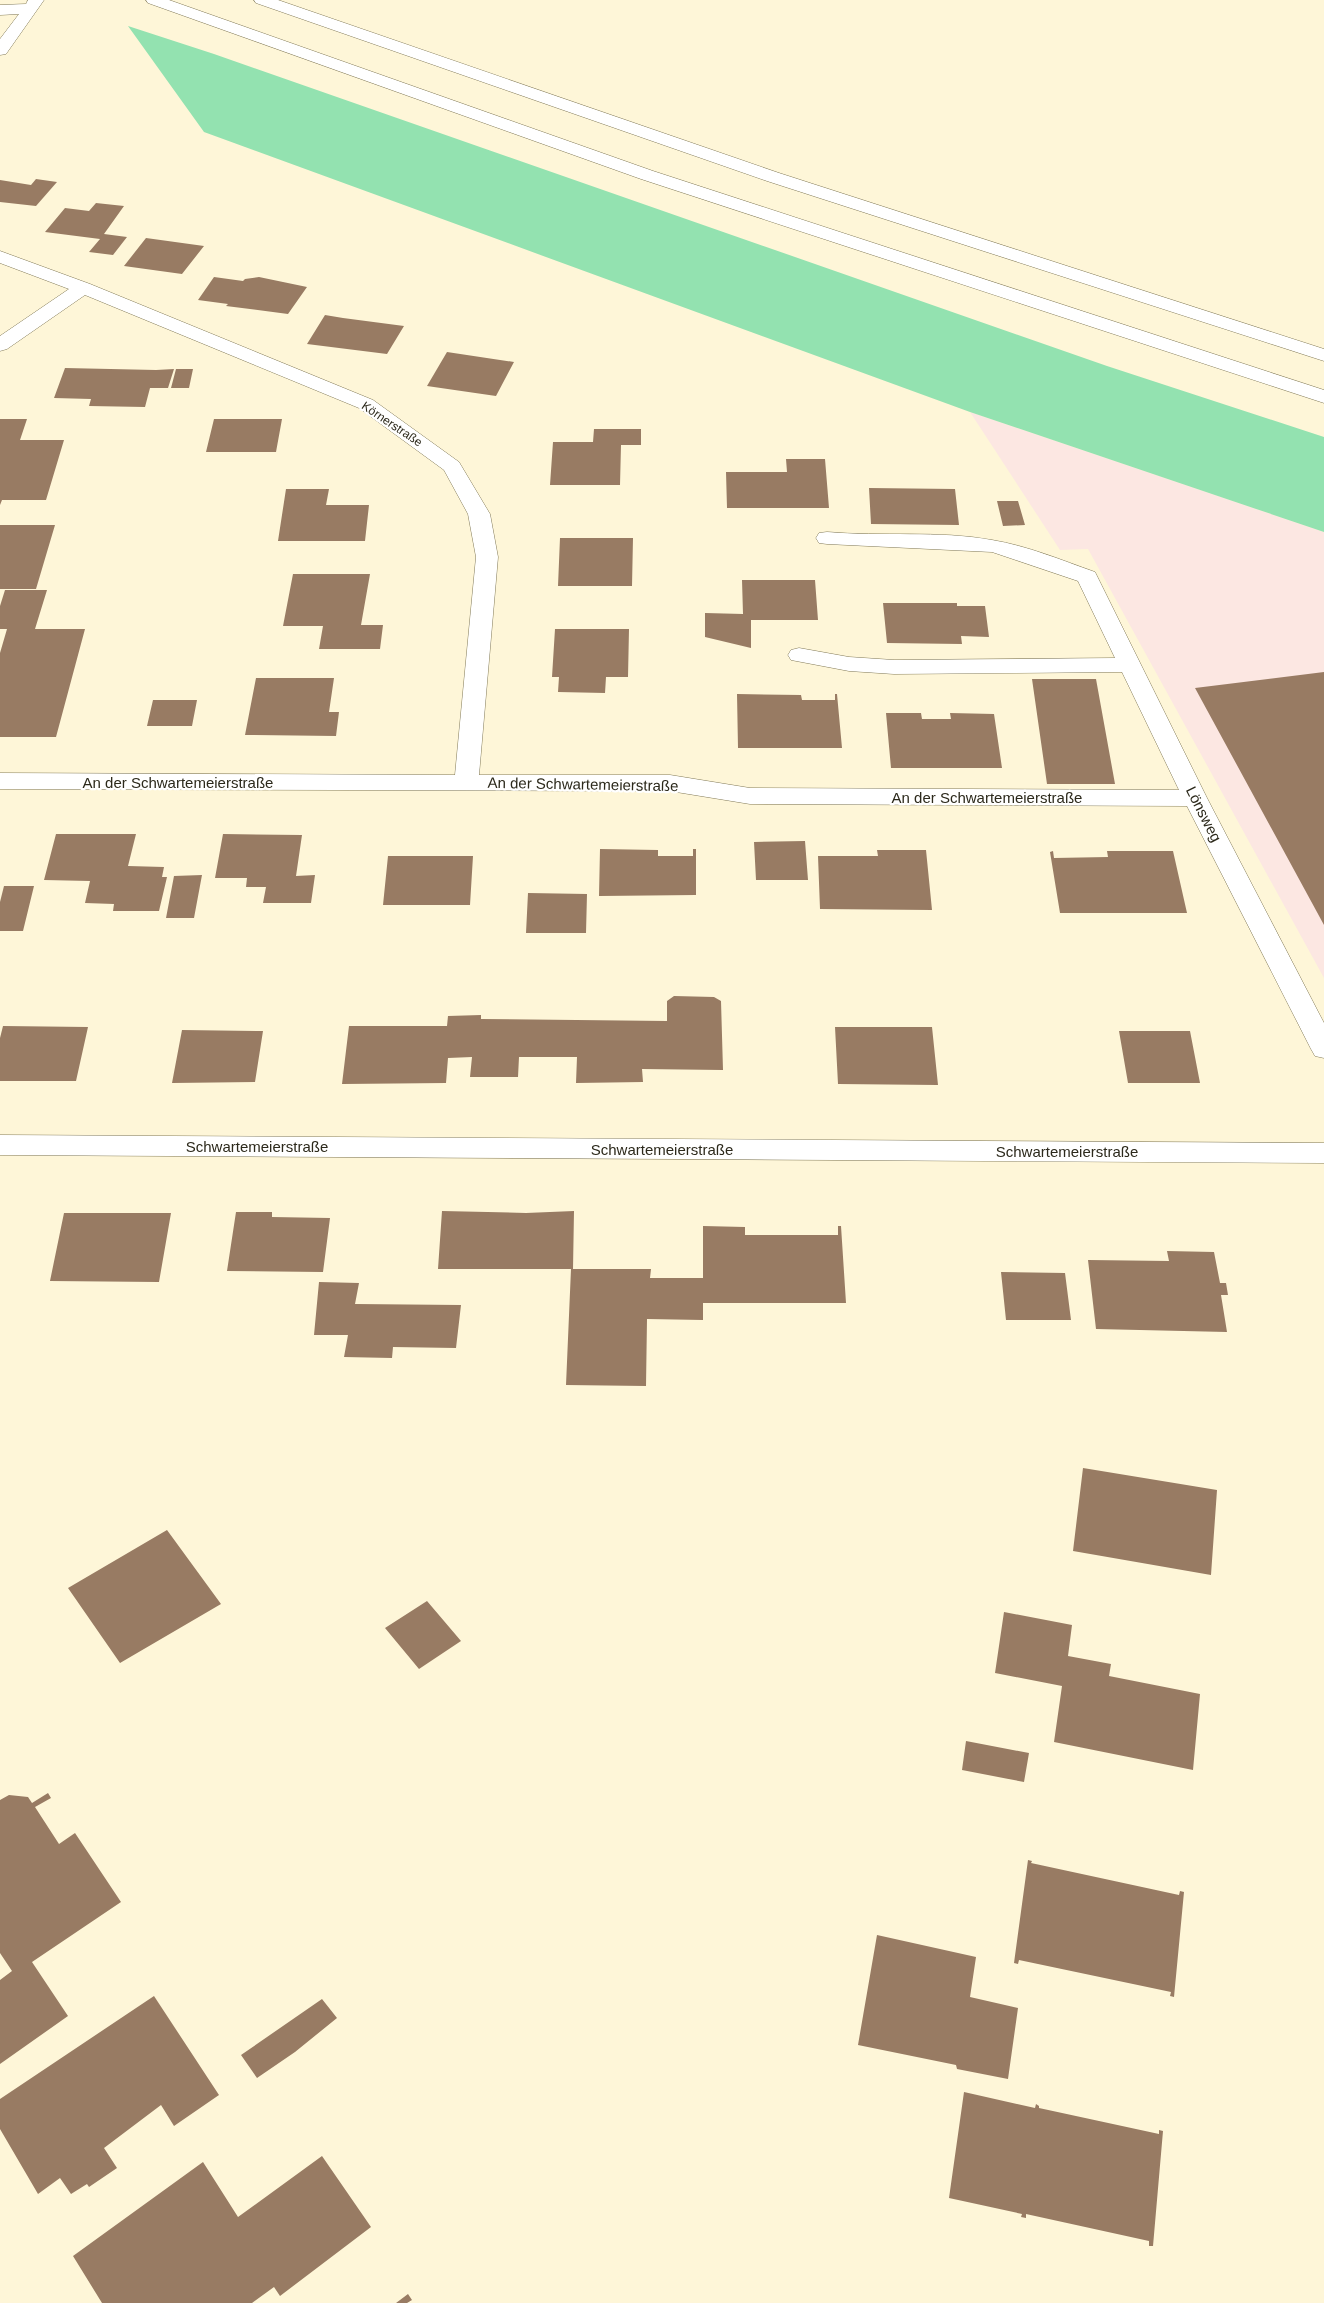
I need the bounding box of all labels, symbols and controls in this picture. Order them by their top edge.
street label: Körnerstraße [359,399,425,450]
street label: An der Schwartemeierstraße [83,774,273,791]
street label: An der Schwartemeierstraße [487,774,679,794]
street label: Lönsweg [1183,783,1225,845]
street label: An der Schwartemeierstraße [892,789,1082,806]
street label: Schwartemeierstraße [186,1138,328,1155]
street label: Schwartemeierstraße [591,1141,733,1158]
street label: Schwartemeierstraße [996,1143,1138,1160]

